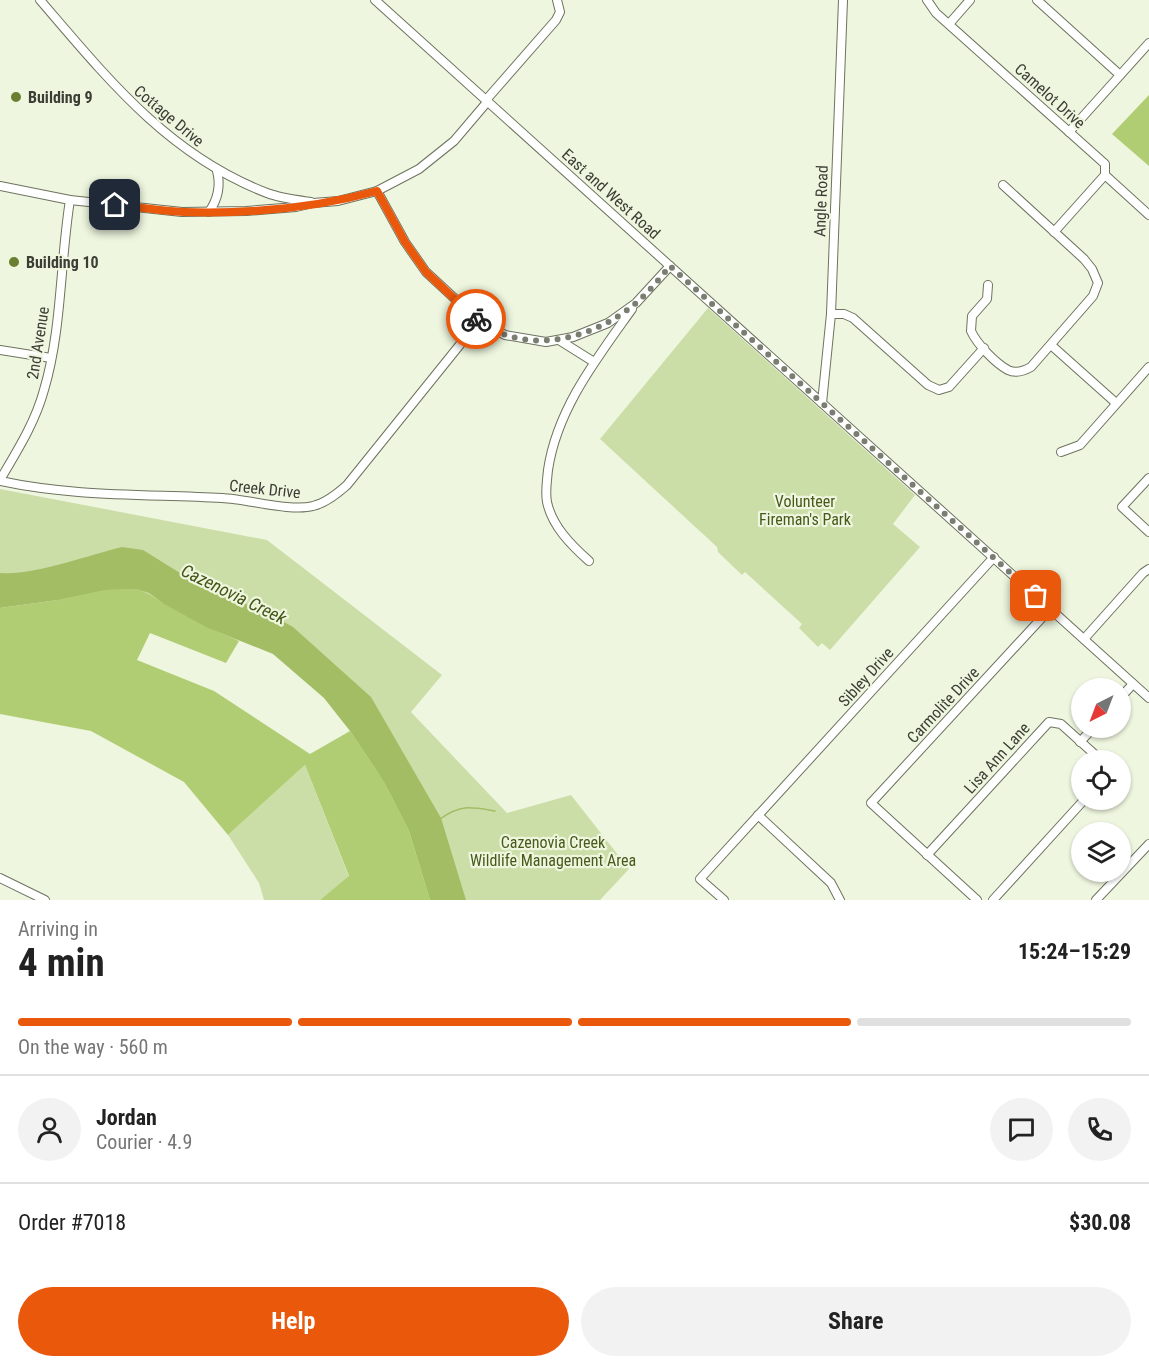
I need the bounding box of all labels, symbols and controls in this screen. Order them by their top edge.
street label: Camelot Drive [1011,59,1089,133]
street label: Cottage Drive [130,81,208,151]
place label: Building 9 [28,88,93,107]
marker: Building 9 [9,90,23,104]
street label: East and West Road [558,145,664,243]
street label: Angle Road [810,165,832,237]
pin [89,179,140,230]
icon: home [98,188,131,221]
place label: Building 10 [26,253,99,272]
marker: Building 10 [7,255,21,269]
courier [446,289,506,349]
icon: bike [460,303,493,336]
street label: 2nd Avenue [23,305,53,381]
street label: Creek Drive [228,476,302,502]
park label: Volunteer Fireman's Park [759,492,852,529]
water label: Cazenovia Creek [178,560,291,629]
pin [1010,570,1061,621]
icon: bag [1019,579,1052,612]
street label: Sibley Drive [834,643,898,711]
street label: Carmolite Drive [903,663,983,747]
north arrow [1071,678,1131,738]
map controls [1071,678,1131,882]
street label: Lisa Ann Lane [960,719,1034,797]
button: locate [1071,750,1131,810]
button: layers [1071,822,1131,882]
park label: Cazenovia Creek Wildlife Management Area [470,833,636,870]
text: Arriving in [18,917,98,941]
text: 15:24–15:29 [1018,939,1131,964]
text: 4 min [18,940,105,986]
text: On the way · 560 m [18,1035,168,1059]
button: person [18,1098,81,1161]
button: chat [990,1098,1053,1161]
button: phone [1068,1098,1131,1161]
text: Jordan [96,1105,157,1130]
text: Courier · 4.9 [96,1130,192,1154]
text: Order #7018 [18,1210,126,1235]
text: $30.08 [1069,1210,1131,1235]
button: Help [18,1287,569,1356]
button: Share [581,1287,1131,1356]

